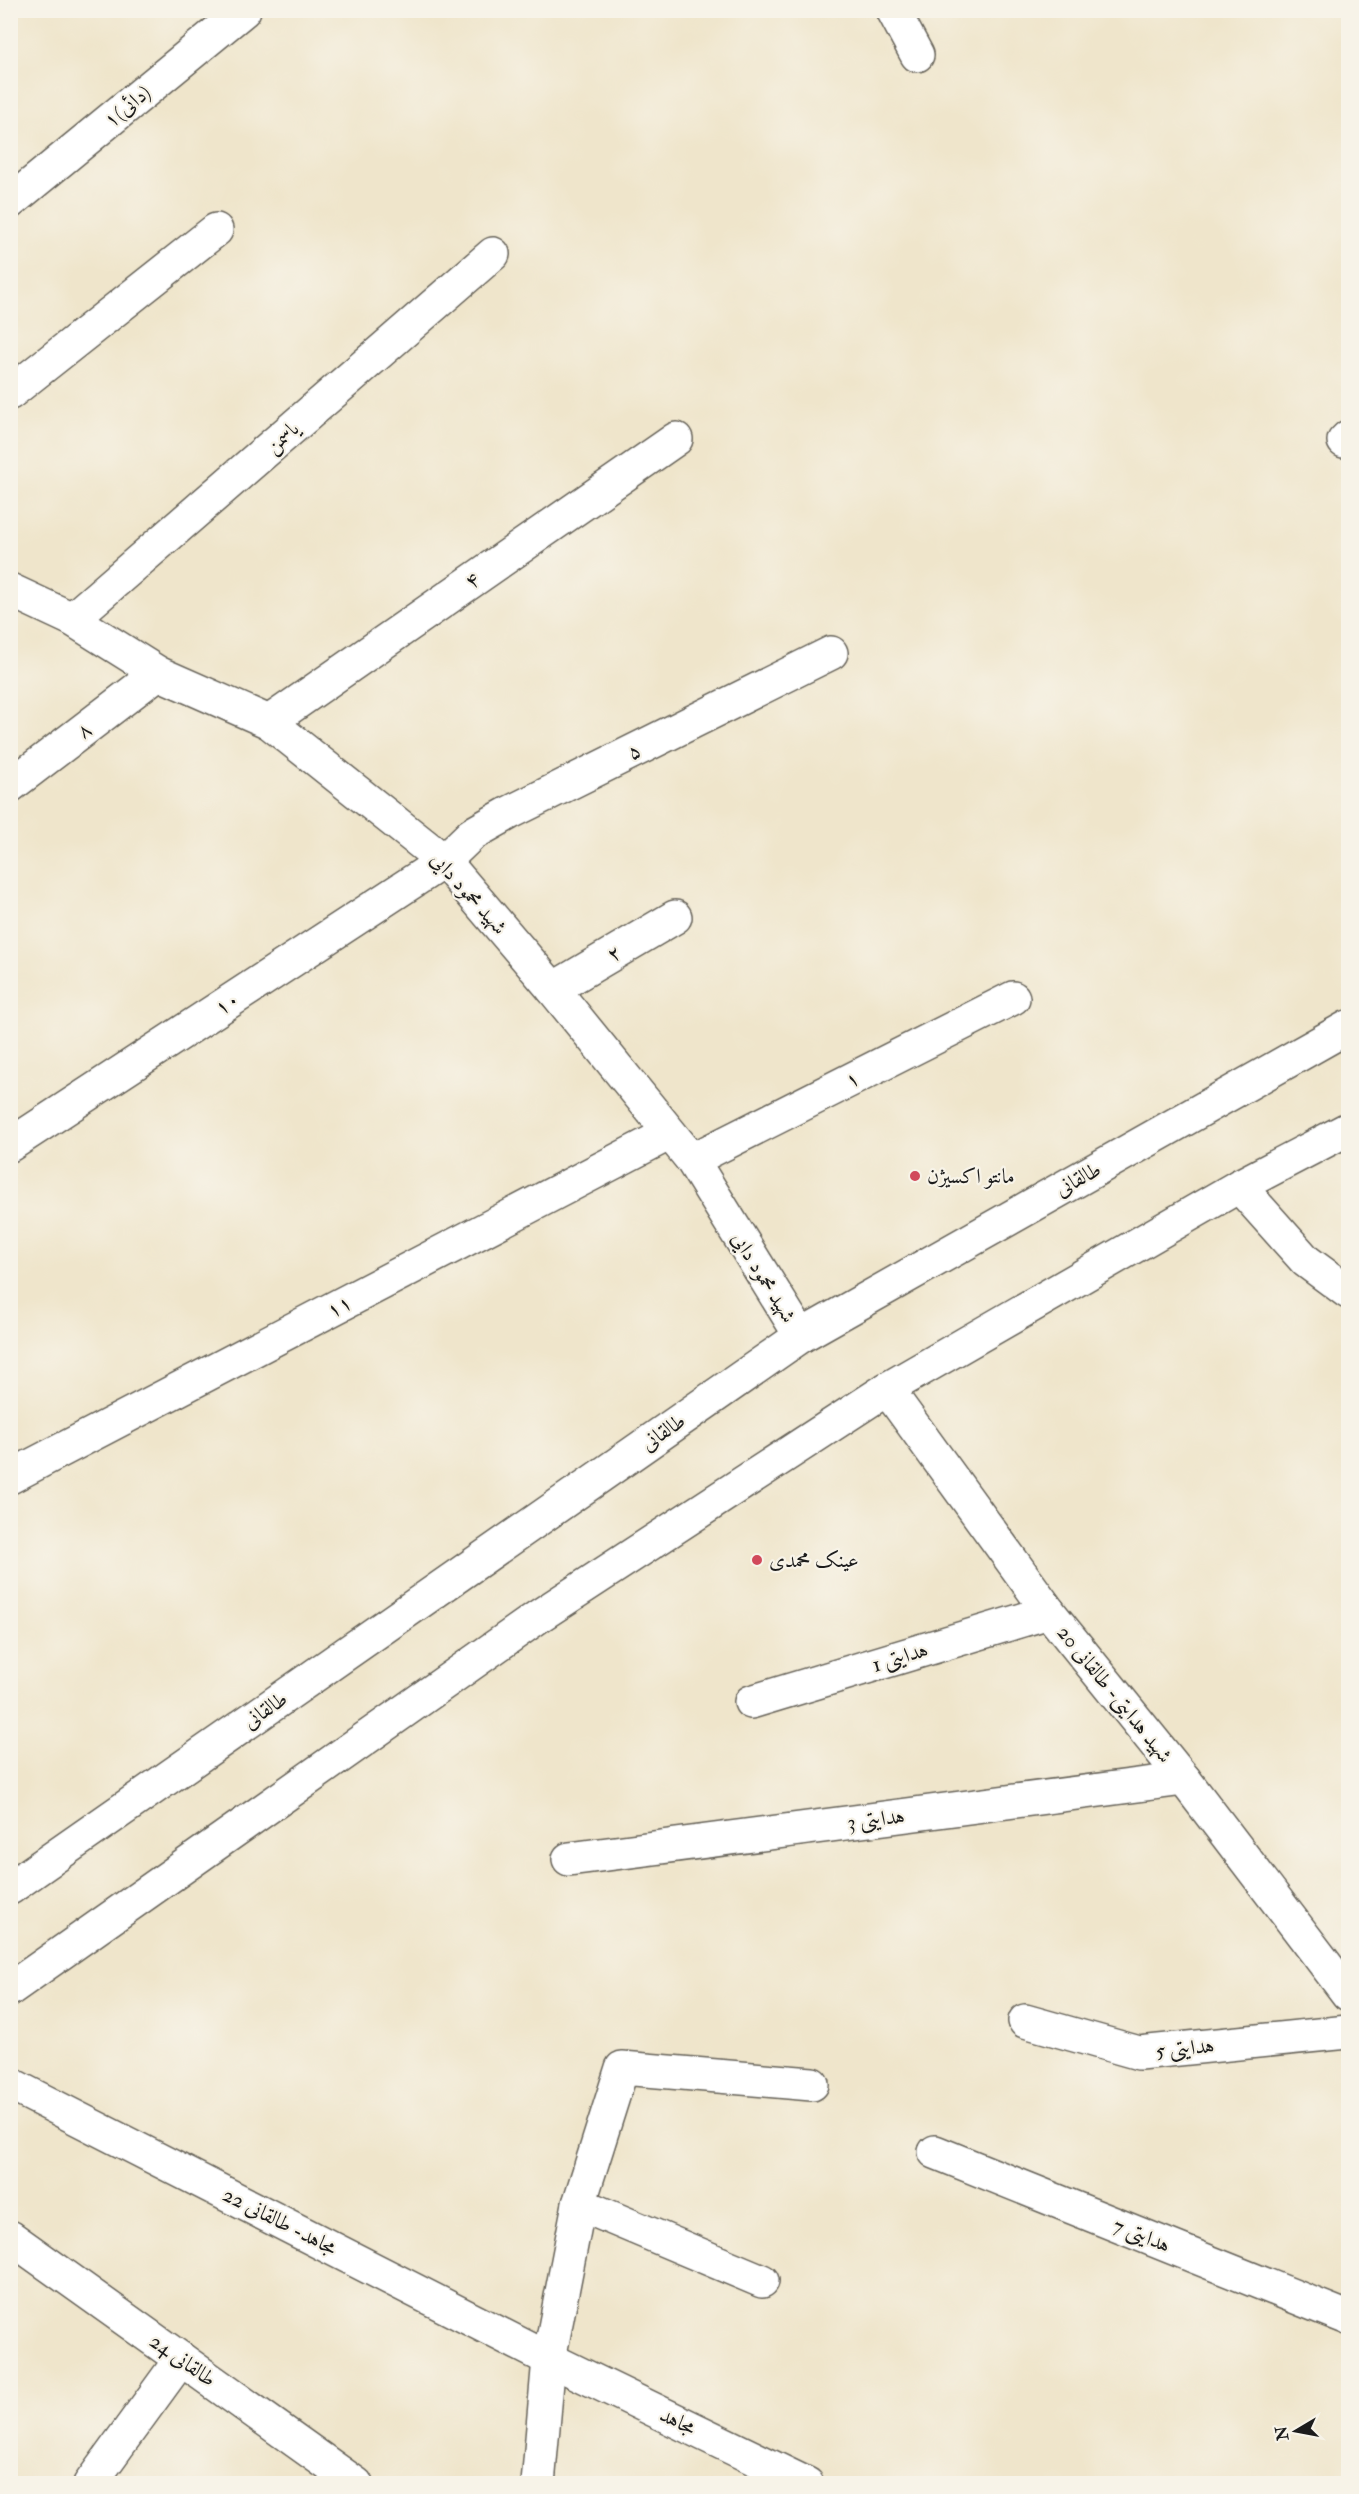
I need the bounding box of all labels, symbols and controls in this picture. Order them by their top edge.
street label: ۱(دائی) [98,79,156,134]
street label: یاسمن [260,415,306,459]
street label: ۴ [460,566,485,595]
street label: ۸ [71,716,97,745]
street label: ۵ [623,737,646,766]
street label: شهید محمود دایی [424,846,513,940]
street label: ۲ [602,939,626,968]
street label: ۱۰ [210,985,245,1021]
street label: ۱ [841,1065,864,1094]
street label: طالقانی [1050,1156,1106,1203]
place label: مانتو اكسيژن [927,1163,1015,1190]
marker: مانتو اكسيژن [908,1169,922,1183]
street label: شهید محمود دایی [725,1227,802,1328]
street label: ۱۱ [322,1289,356,1324]
street label: طالقانی [636,1407,691,1457]
place label: عینک محمدی [769,1547,859,1574]
marker: عینک محمدی [750,1553,764,1567]
street label: شهید هدایتی- طالقانی 20 [1051,1620,1178,1769]
street label: هدایتی 1 [869,1636,931,1679]
street label: طالقانی [238,1685,293,1735]
street label: هدایتی 3 [846,1803,906,1836]
street label: هدایتی 5 [1154,2032,1216,2065]
street label: مجاهد- طالقانی 22 [218,2181,342,2262]
street label: هدایتی 7 [1109,2212,1174,2259]
street label: طالقانی 24 [144,2328,221,2393]
street label: مجاهد [655,2401,701,2442]
north arrow [1266,2401,1326,2461]
text: N [1271,2424,1293,2443]

